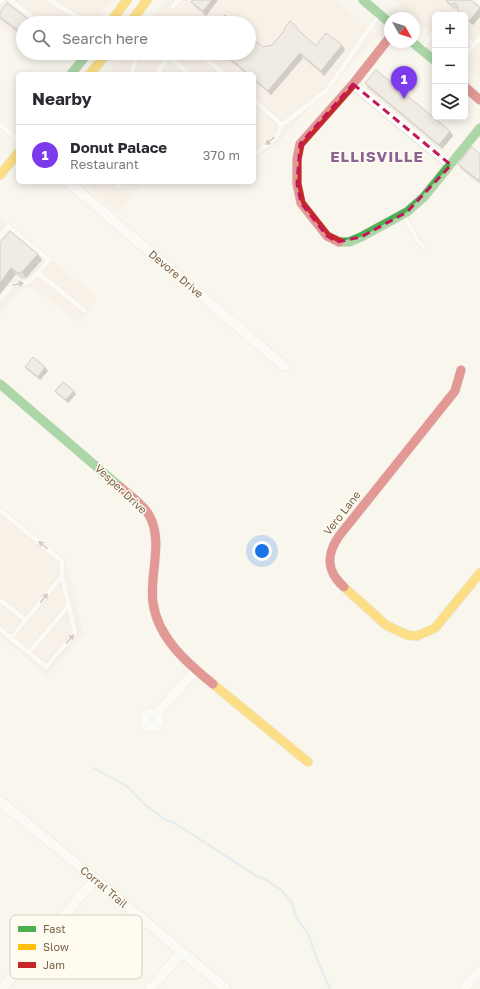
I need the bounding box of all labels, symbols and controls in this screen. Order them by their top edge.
north arrow [384,12,420,48]
map controls [432,12,468,120]
button: + [432,12,468,48]
search box [16,16,256,60]
icon: search [30,27,52,49]
text: Search here [62,29,148,47]
button: − [432,48,468,84]
pin: 1 [391,66,417,99]
button: layers [432,84,468,120]
text: Nearby [32,88,92,109]
one-way arrow [265,137,276,146]
text: Donut Palace [70,138,167,156]
text: 1 [42,147,48,163]
text: 370 m [203,147,240,163]
district label: ELLISVILLE [330,147,424,165]
text: Restaurant [70,156,139,172]
street label: Devore Drive [146,247,206,300]
one-way arrow [11,281,24,287]
street label: Vesper Drive [93,461,150,516]
street label: Vero Lane [320,488,363,537]
one-way arrow [37,541,48,550]
your location [252,541,272,561]
one-way arrow [39,593,48,603]
one-way arrow [65,634,75,644]
street label: Corral Trail [78,863,131,910]
legend [10,915,142,979]
text: Fast [43,922,66,935]
text: Slow [43,940,69,953]
text: Jam [43,958,65,971]

